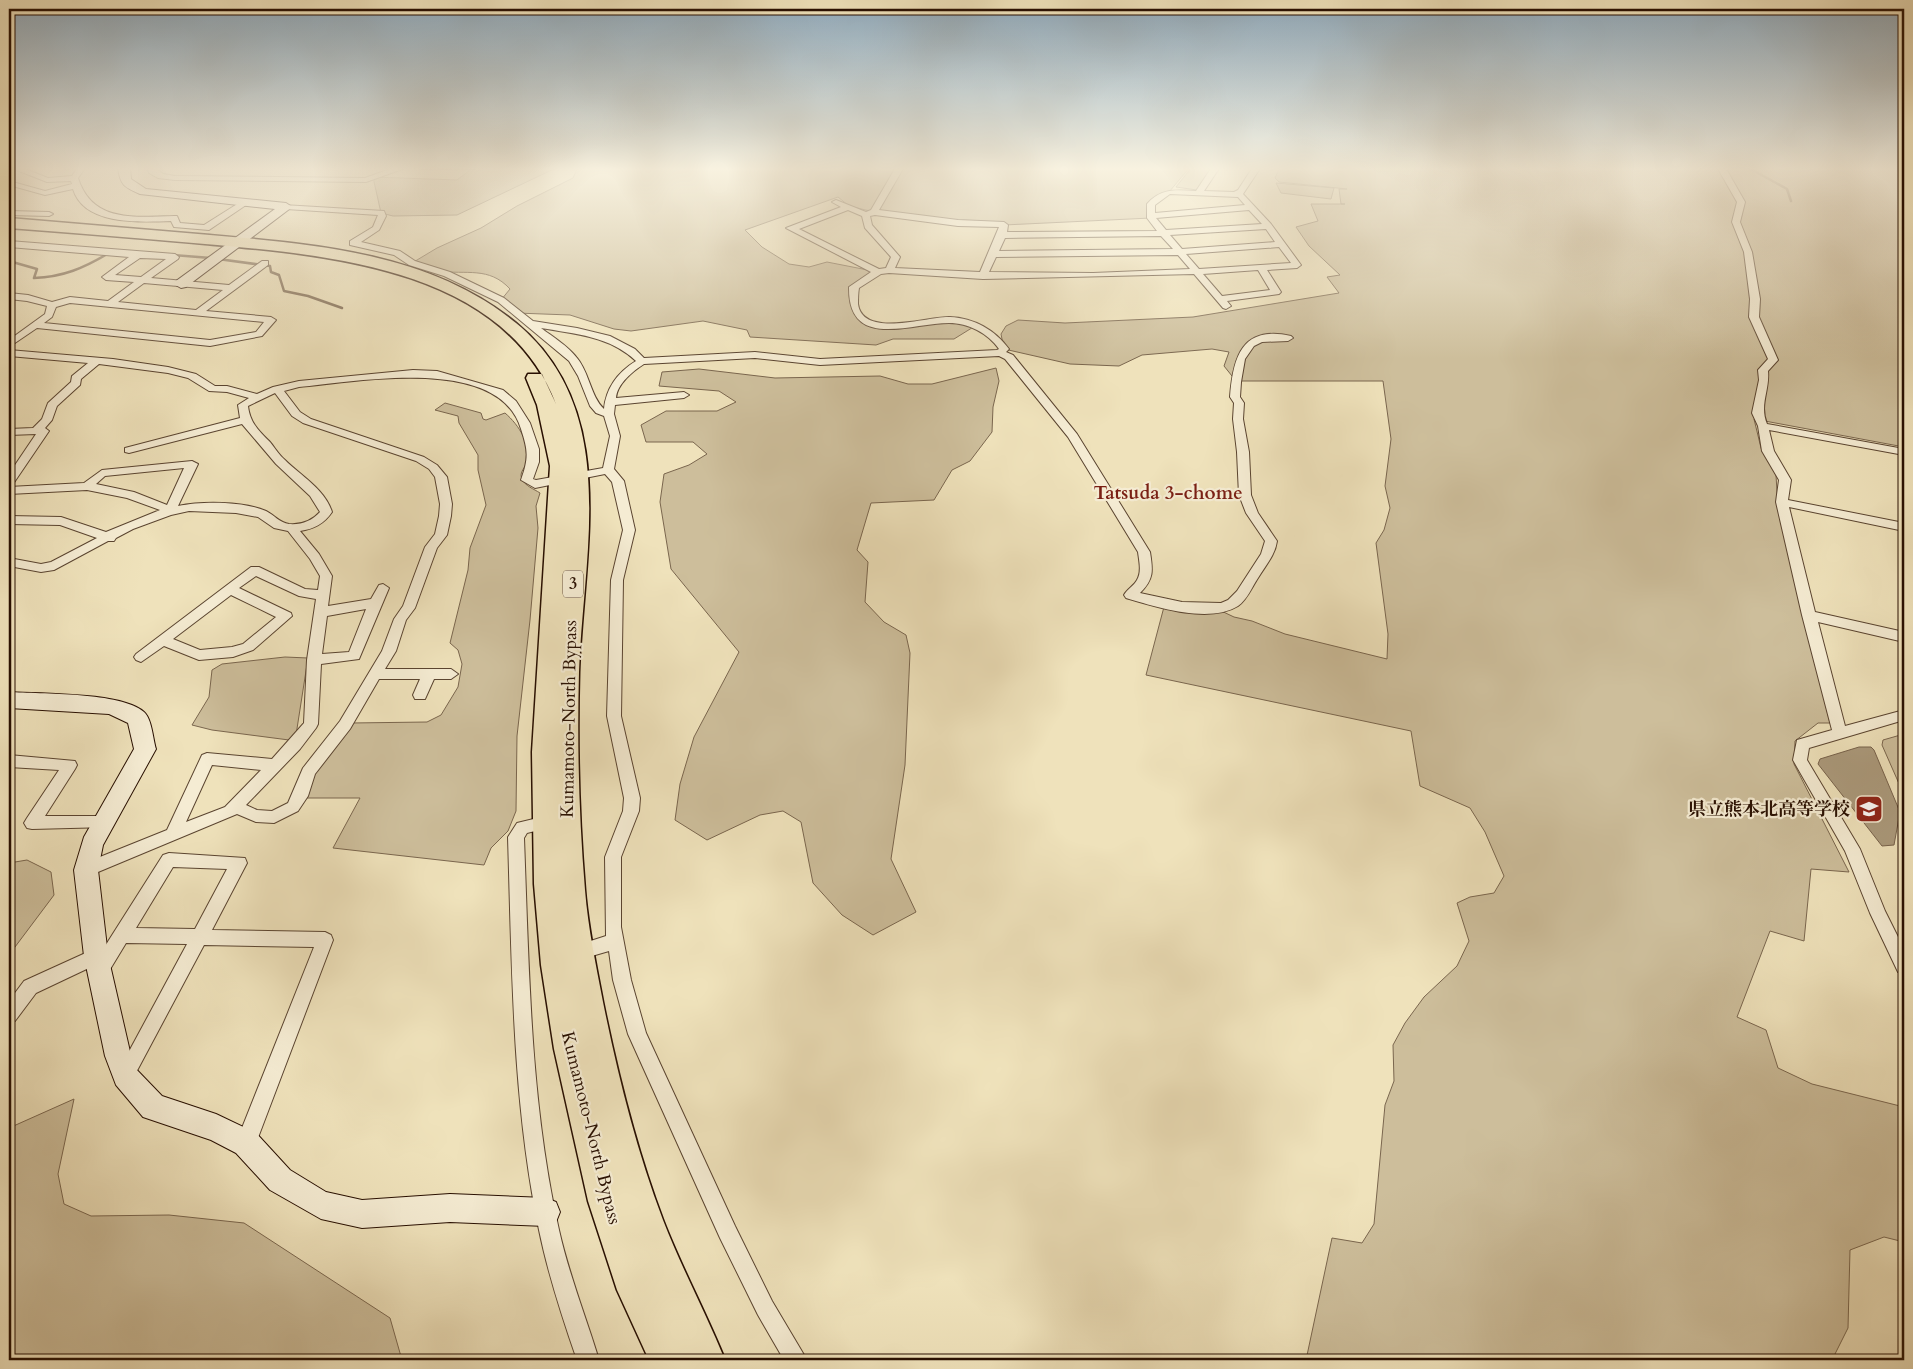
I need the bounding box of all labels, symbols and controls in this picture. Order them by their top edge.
district label: Tatsuda 3-chome [1093,480,1243,506]
road number: 3 [563,570,583,598]
street label: Kumamoto-North Bypass [555,620,583,818]
school or university icon: 県立熊本北高等学校 [1854,794,1884,824]
place label: 県立熊本北高等学校 [1688,797,1850,822]
street label: Kumamoto-North Bypass [555,1029,627,1227]

